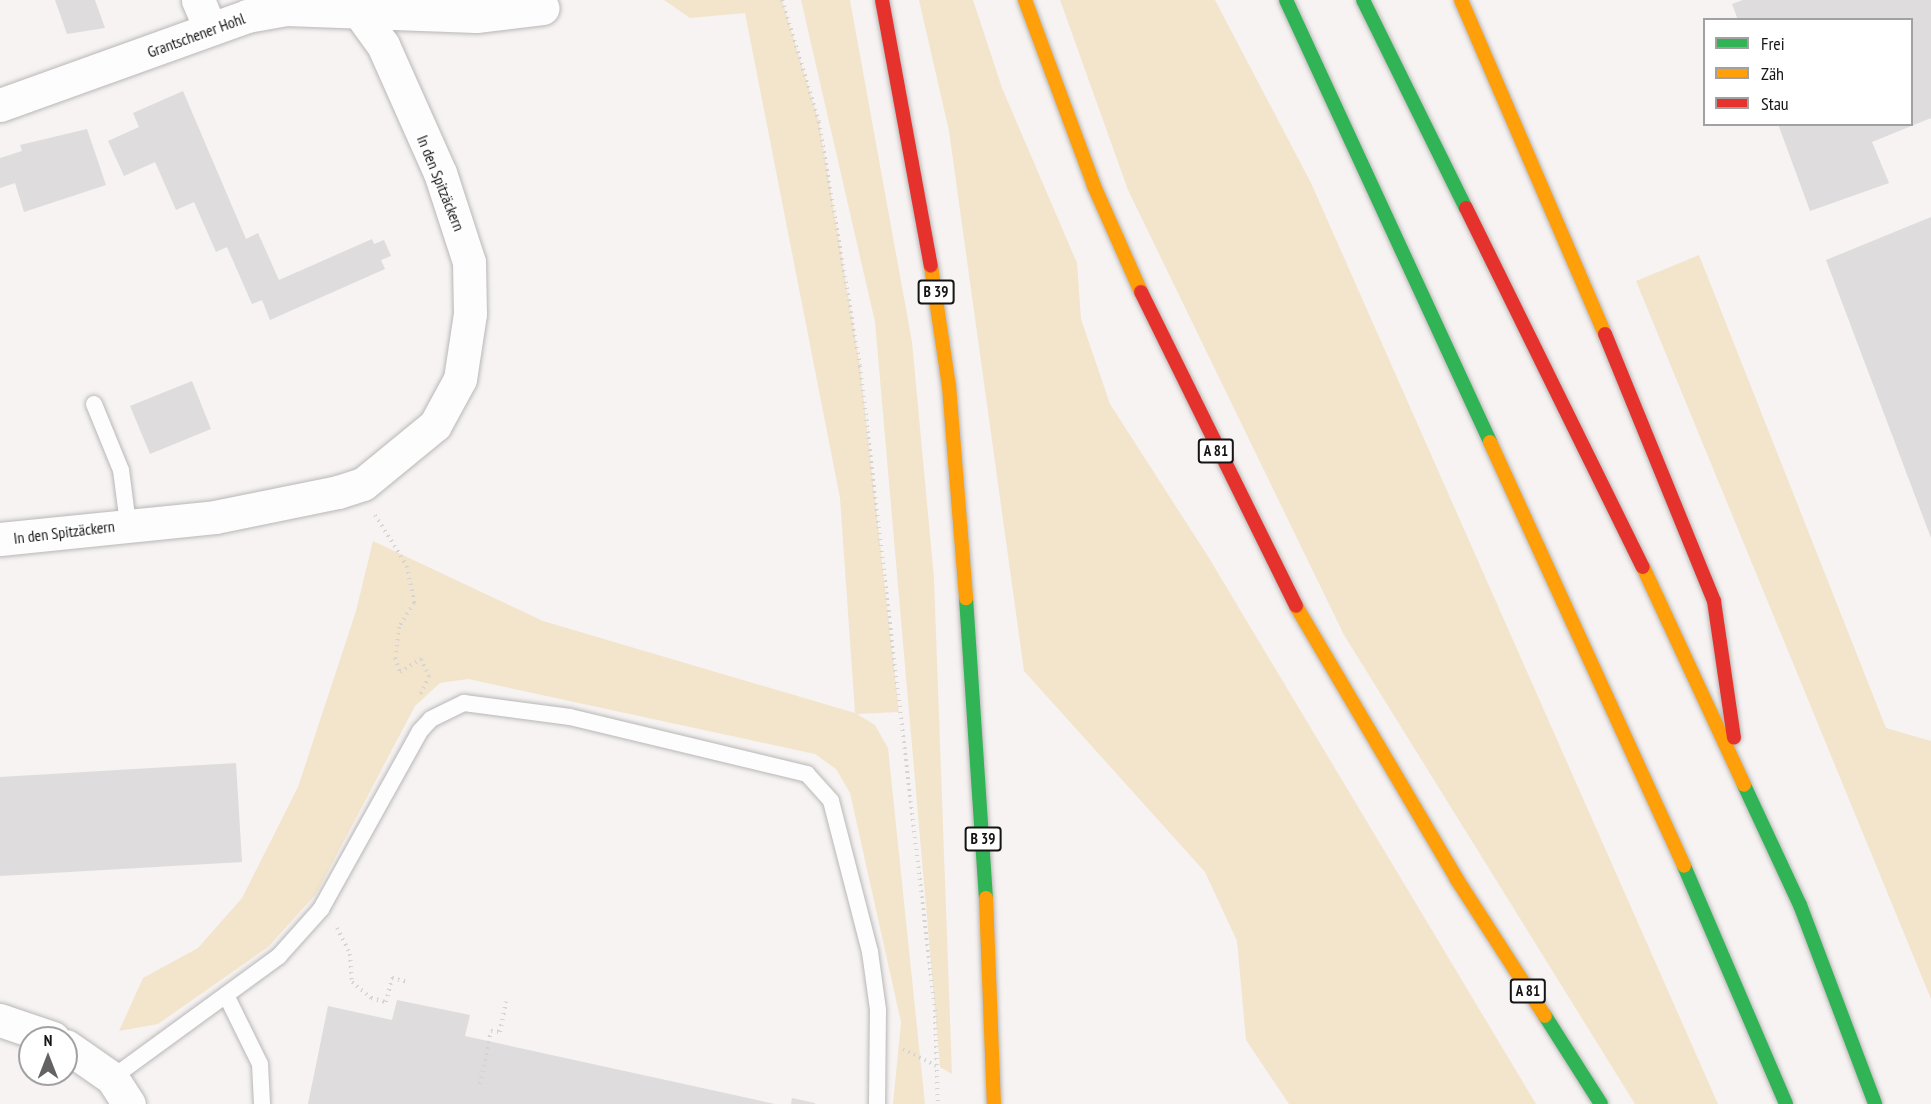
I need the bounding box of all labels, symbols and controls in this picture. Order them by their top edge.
street label: Grantschener Hohl [145,8,247,62]
legend [1703,18,1913,126]
text: Frei [1761,32,1785,55]
text: Zäh [1761,62,1784,85]
text: Stau [1761,92,1789,115]
street label: In den Spitzäckern [413,132,469,234]
road number: B 39 [916,280,956,304]
road number: A 81 [1196,439,1236,463]
street label: In den Spitzäckern [12,516,116,548]
road number: B 39 [964,827,1002,851]
road number: A 81 [1508,979,1547,1003]
north arrow [18,1026,78,1086]
text: N [44,1030,52,1050]

